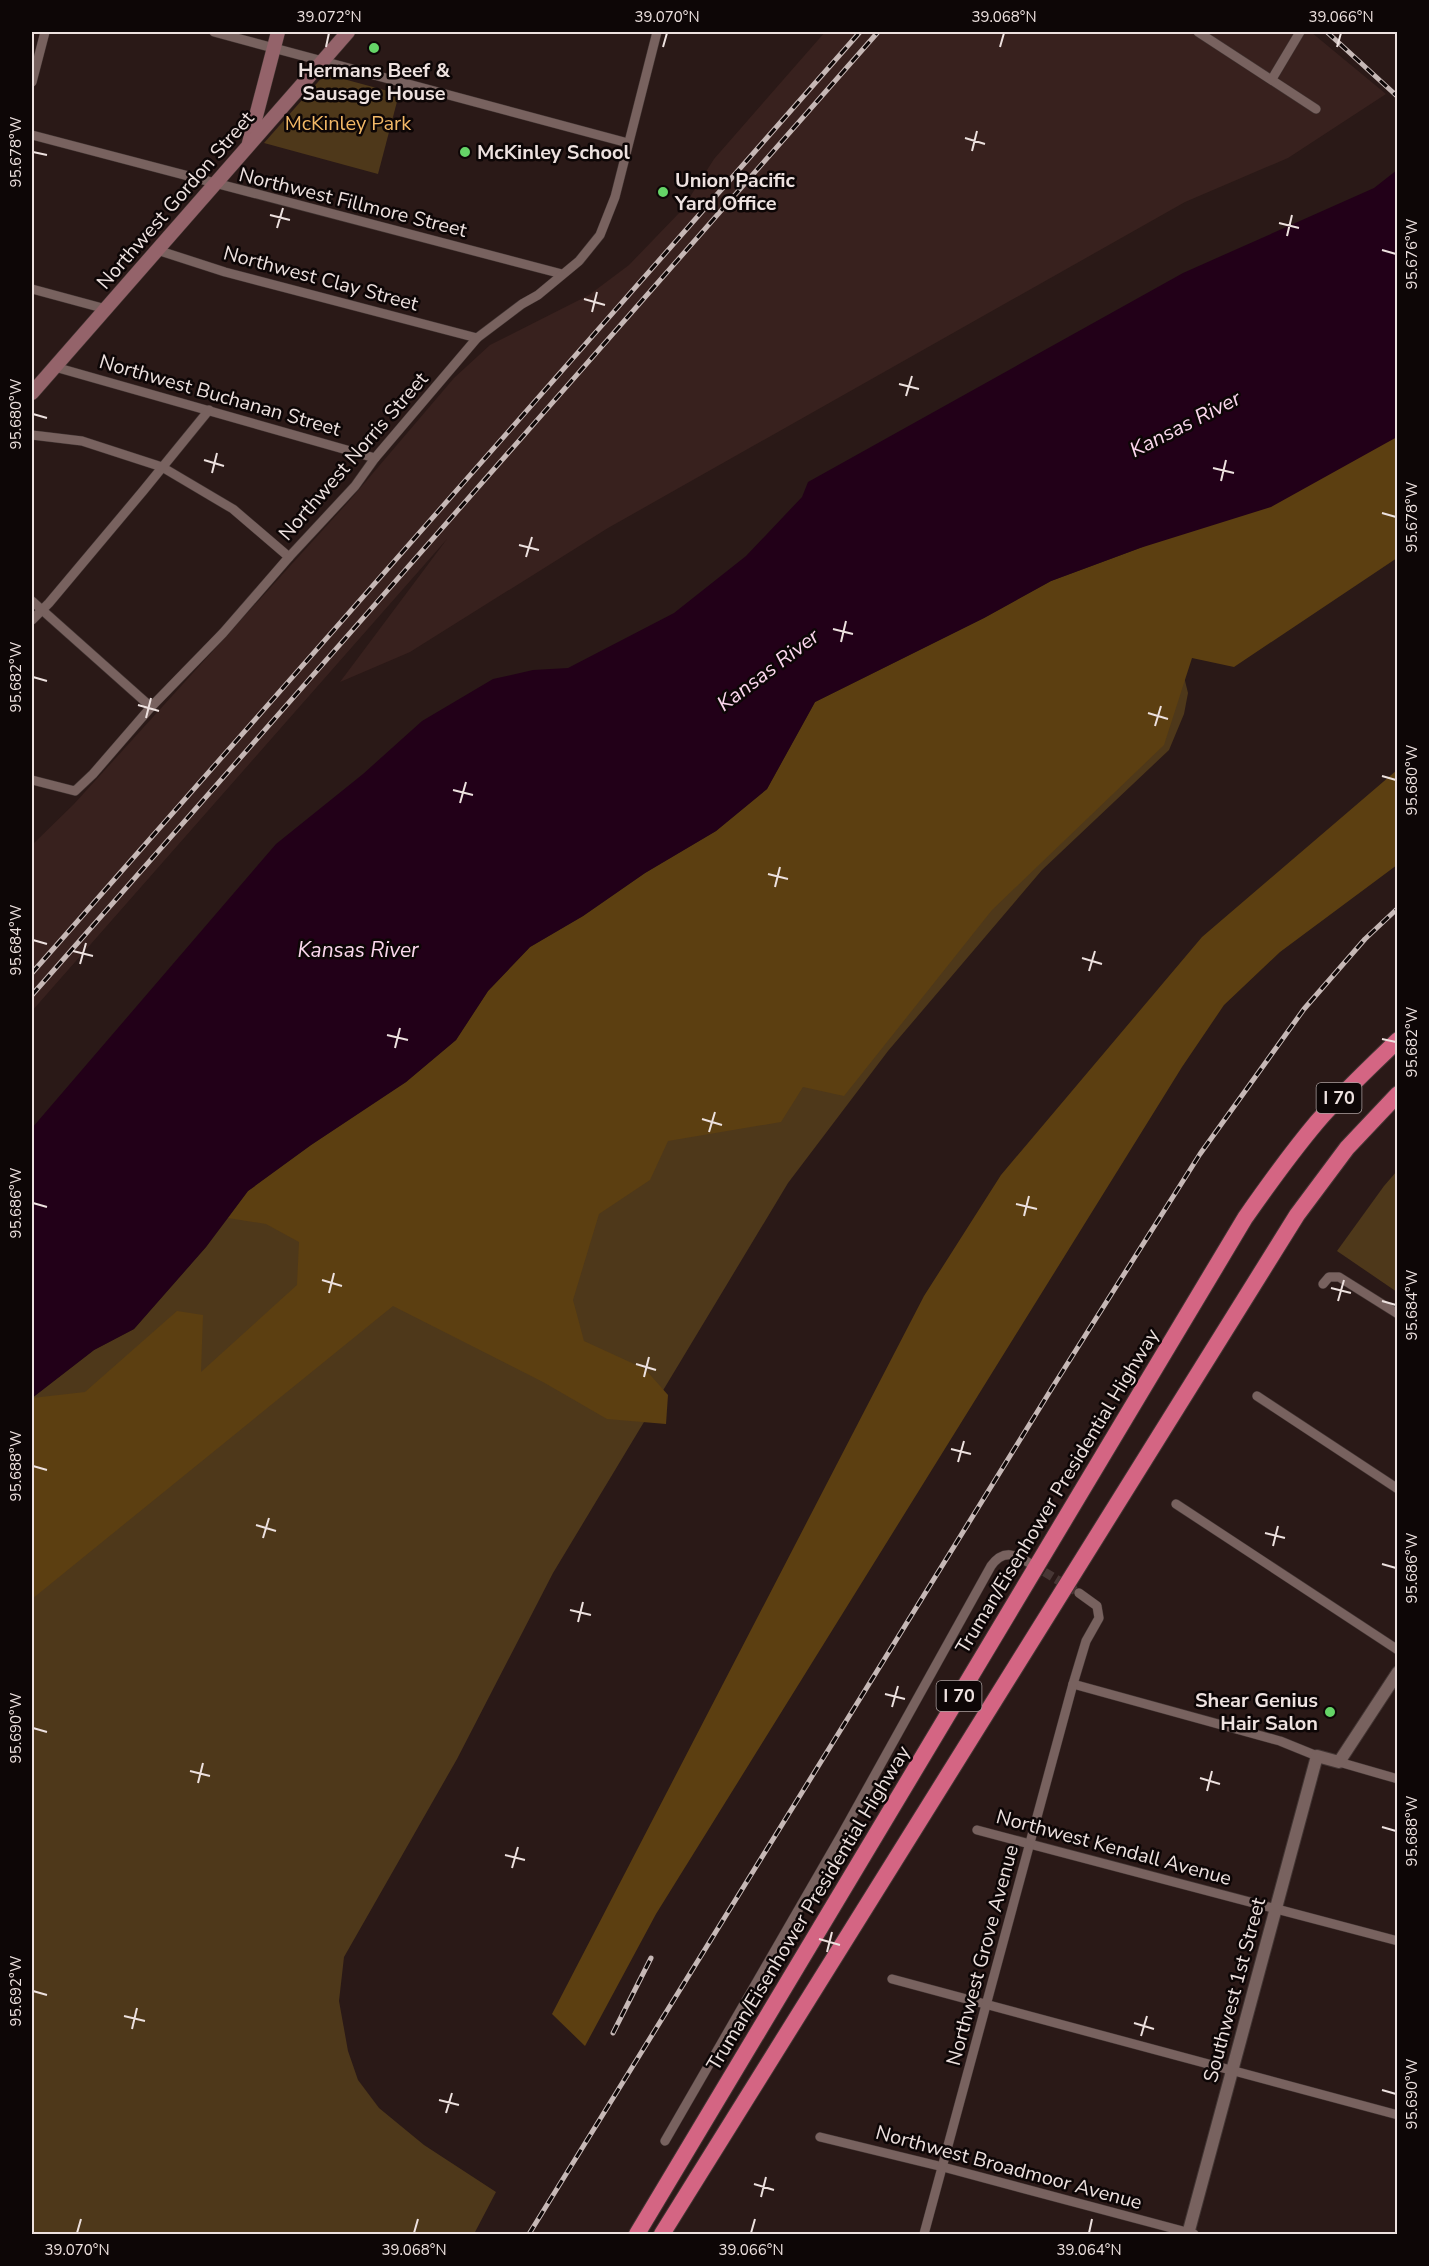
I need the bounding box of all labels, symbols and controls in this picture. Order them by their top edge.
text: 39.072°N [296,7,362,27]
text: 39.070°N [634,7,700,27]
text: 39.068°N [971,7,1037,27]
text: 39.066°N [1308,7,1374,27]
marker: Hermans Beef & Sausage House [367,41,381,55]
place label: Hermans Beef & Sausage House [298,57,451,107]
street label: Northwest Gordon Street [91,105,261,295]
park label: McKinley Park [285,110,412,137]
text: 95.678°W [6,116,26,187]
place label: McKinley School [477,139,631,166]
marker: McKinley School [458,145,472,159]
street label: Northwest Fillmore Street [236,161,471,244]
place label: Union Pacific Yard Office [674,167,795,217]
marker: Union Pacific Yard Office [656,185,670,199]
text: 95.676°W [1402,218,1422,289]
street label: Northwest Clay Street [220,239,422,318]
street label: Northwest Buchanan Street [96,348,345,443]
street label: Northwest Norris Street [273,366,435,546]
text: 95.680°W [6,378,26,449]
water label: Kansas River [1125,384,1246,464]
text: 95.678°W [1402,481,1422,552]
water label: Kansas River [711,622,825,718]
text: 95.682°W [6,641,26,712]
text: 95.680°W [1402,744,1422,815]
text: 95.684°W [6,904,26,975]
water label: Kansas River [297,936,419,964]
text: 95.682°W [1402,1006,1422,1077]
road number: I 70 [1316,1083,1362,1113]
text: 95.686°W [6,1167,26,1238]
text: 95.684°W [1402,1269,1422,1340]
street label: Truman/Eisenhower Presidential Highway [949,1323,1166,1659]
text: 95.688°W [6,1430,26,1501]
text: 95.686°W [1402,1532,1422,1603]
road number: I 70 [936,1681,982,1711]
place label: Shear Genius Hair Salon [1195,1687,1318,1737]
text: 95.690°W [6,1692,26,1763]
marker: Shear Genius Hair Salon [1323,1705,1337,1719]
street label: Truman/Eisenhower Presidential Highway [700,1740,917,2076]
text: 95.688°W [1402,1795,1422,1866]
street label: Northwest Kendall Avenue [993,1803,1234,1892]
street label: Northwest Grove Avenue [940,1842,1025,2068]
street label: Southwest 1st Street [1197,1894,1272,2085]
text: 95.692°W [6,1955,26,2026]
text: 95.690°W [1402,2058,1422,2129]
street label: Northwest Broadmoor Avenue [873,2119,1145,2216]
text: 39.070°N [44,2240,110,2260]
text: 39.068°N [381,2240,447,2260]
text: 39.066°N [718,2240,784,2260]
text: 39.064°N [1056,2240,1122,2260]

